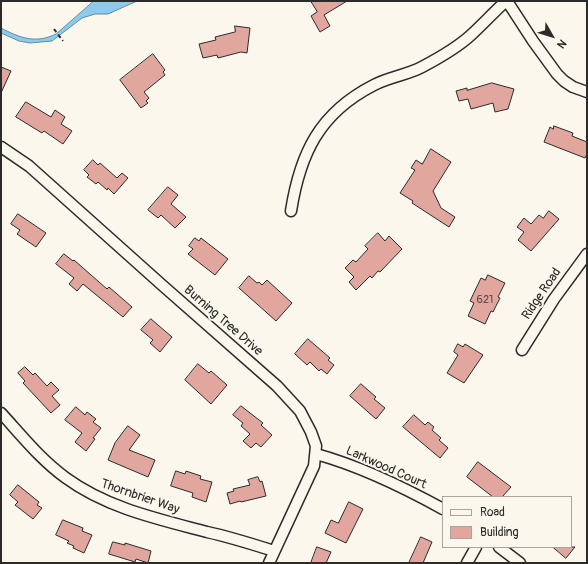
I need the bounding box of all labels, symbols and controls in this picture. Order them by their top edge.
north arrow [532,16,572,56]
text: N [554,37,569,51]
street label: Ridge Road [519,265,565,323]
street label: Burning Tree Drive [180,283,266,359]
house number: 621 [477,293,493,307]
street label: Larkwood Court [343,443,429,493]
street label: Thornbrier Way [99,476,181,518]
legend [442,496,572,548]
text: Road [480,505,505,520]
text: Building [480,525,519,540]

